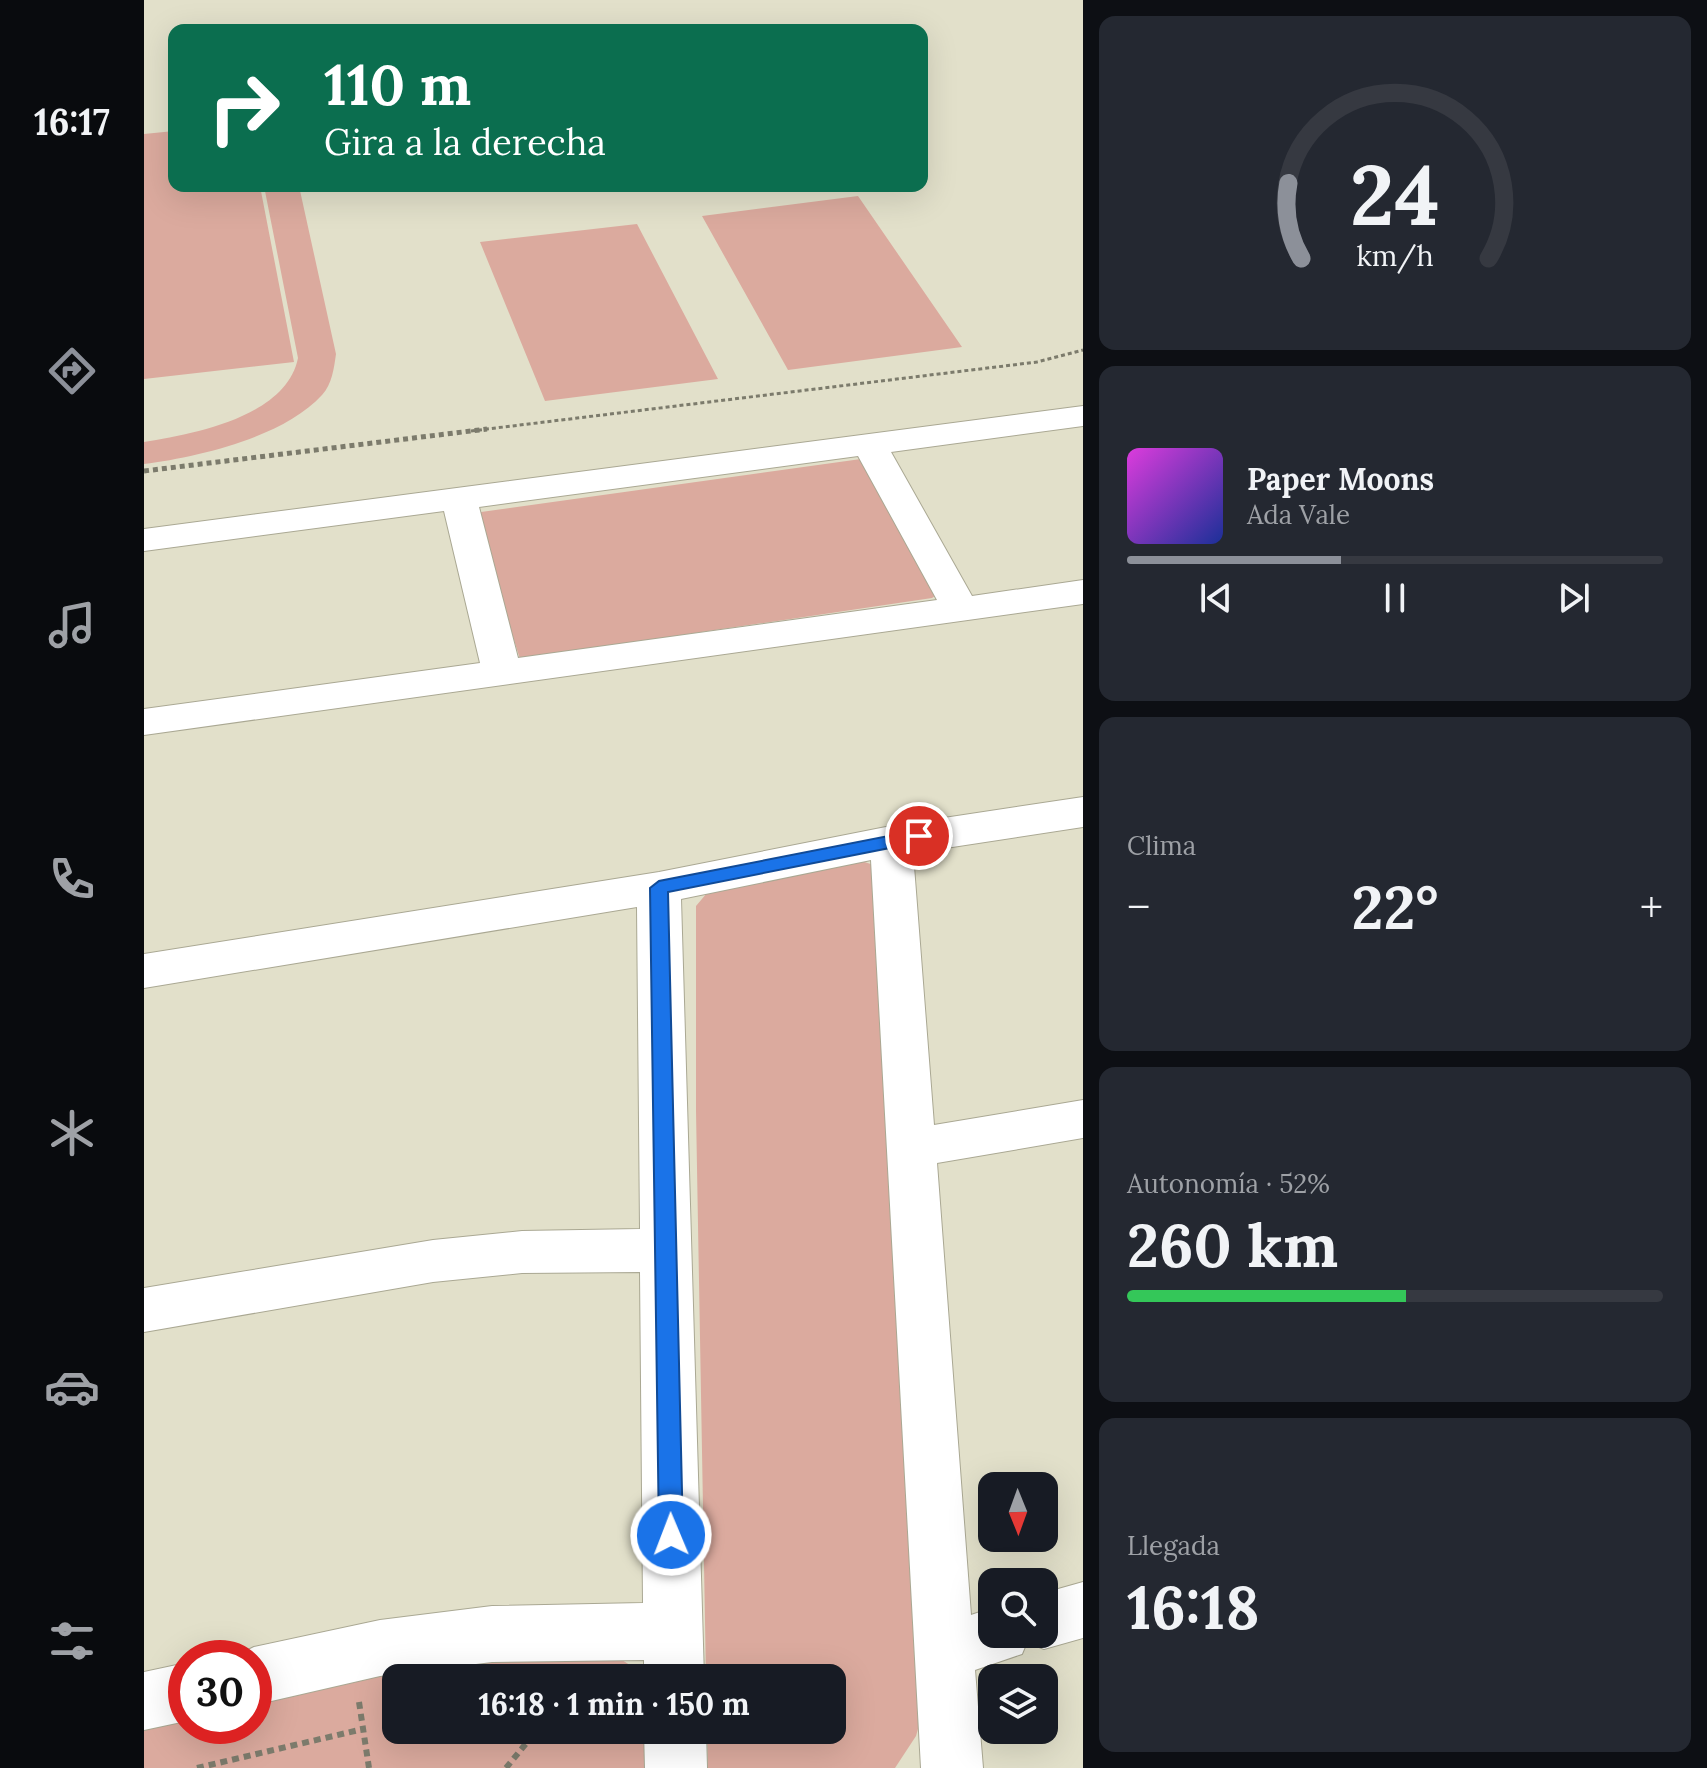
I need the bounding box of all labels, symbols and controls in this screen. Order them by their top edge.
text: 110 m [324,49,471,120]
icon: right [192,56,296,160]
text: 16:17 [34,99,110,145]
text: Gira a la derecha [324,119,606,165]
text: 24 [1350,141,1440,248]
text: km/h [1356,237,1434,274]
icon: directions [44,343,100,399]
text: Paper Moons [1247,460,1434,498]
text: Ada Vale [1247,498,1350,531]
icon: previous [1194,576,1238,620]
icon: pause [1373,576,1417,620]
icon: next [1552,576,1596,620]
icon: music [44,597,100,653]
pin [885,802,953,870]
icon: arrive [897,814,941,858]
text: Clima [1127,829,1196,862]
icon: phone [44,851,100,907]
text: 22° [1352,869,1438,945]
text: − [1127,879,1150,935]
text: + [1640,879,1663,935]
icon: climate [44,1105,100,1161]
text: Autonomía · 52% [1127,1167,1330,1200]
text: 260 km [1127,1207,1338,1283]
icon: car [44,1359,100,1415]
north arrow [978,1472,1058,1552]
map controls [978,1472,1058,1744]
position arrow [629,1493,713,1577]
text: Llegada [1127,1529,1220,1562]
button: search [978,1568,1058,1648]
text: 16:18 [1127,1569,1260,1645]
icon: filters [44,1613,100,1669]
speed limit sign: 30 [168,1640,272,1744]
button: layers [978,1664,1058,1744]
text: 16:18 · 1 min · 150 m [479,1685,749,1723]

